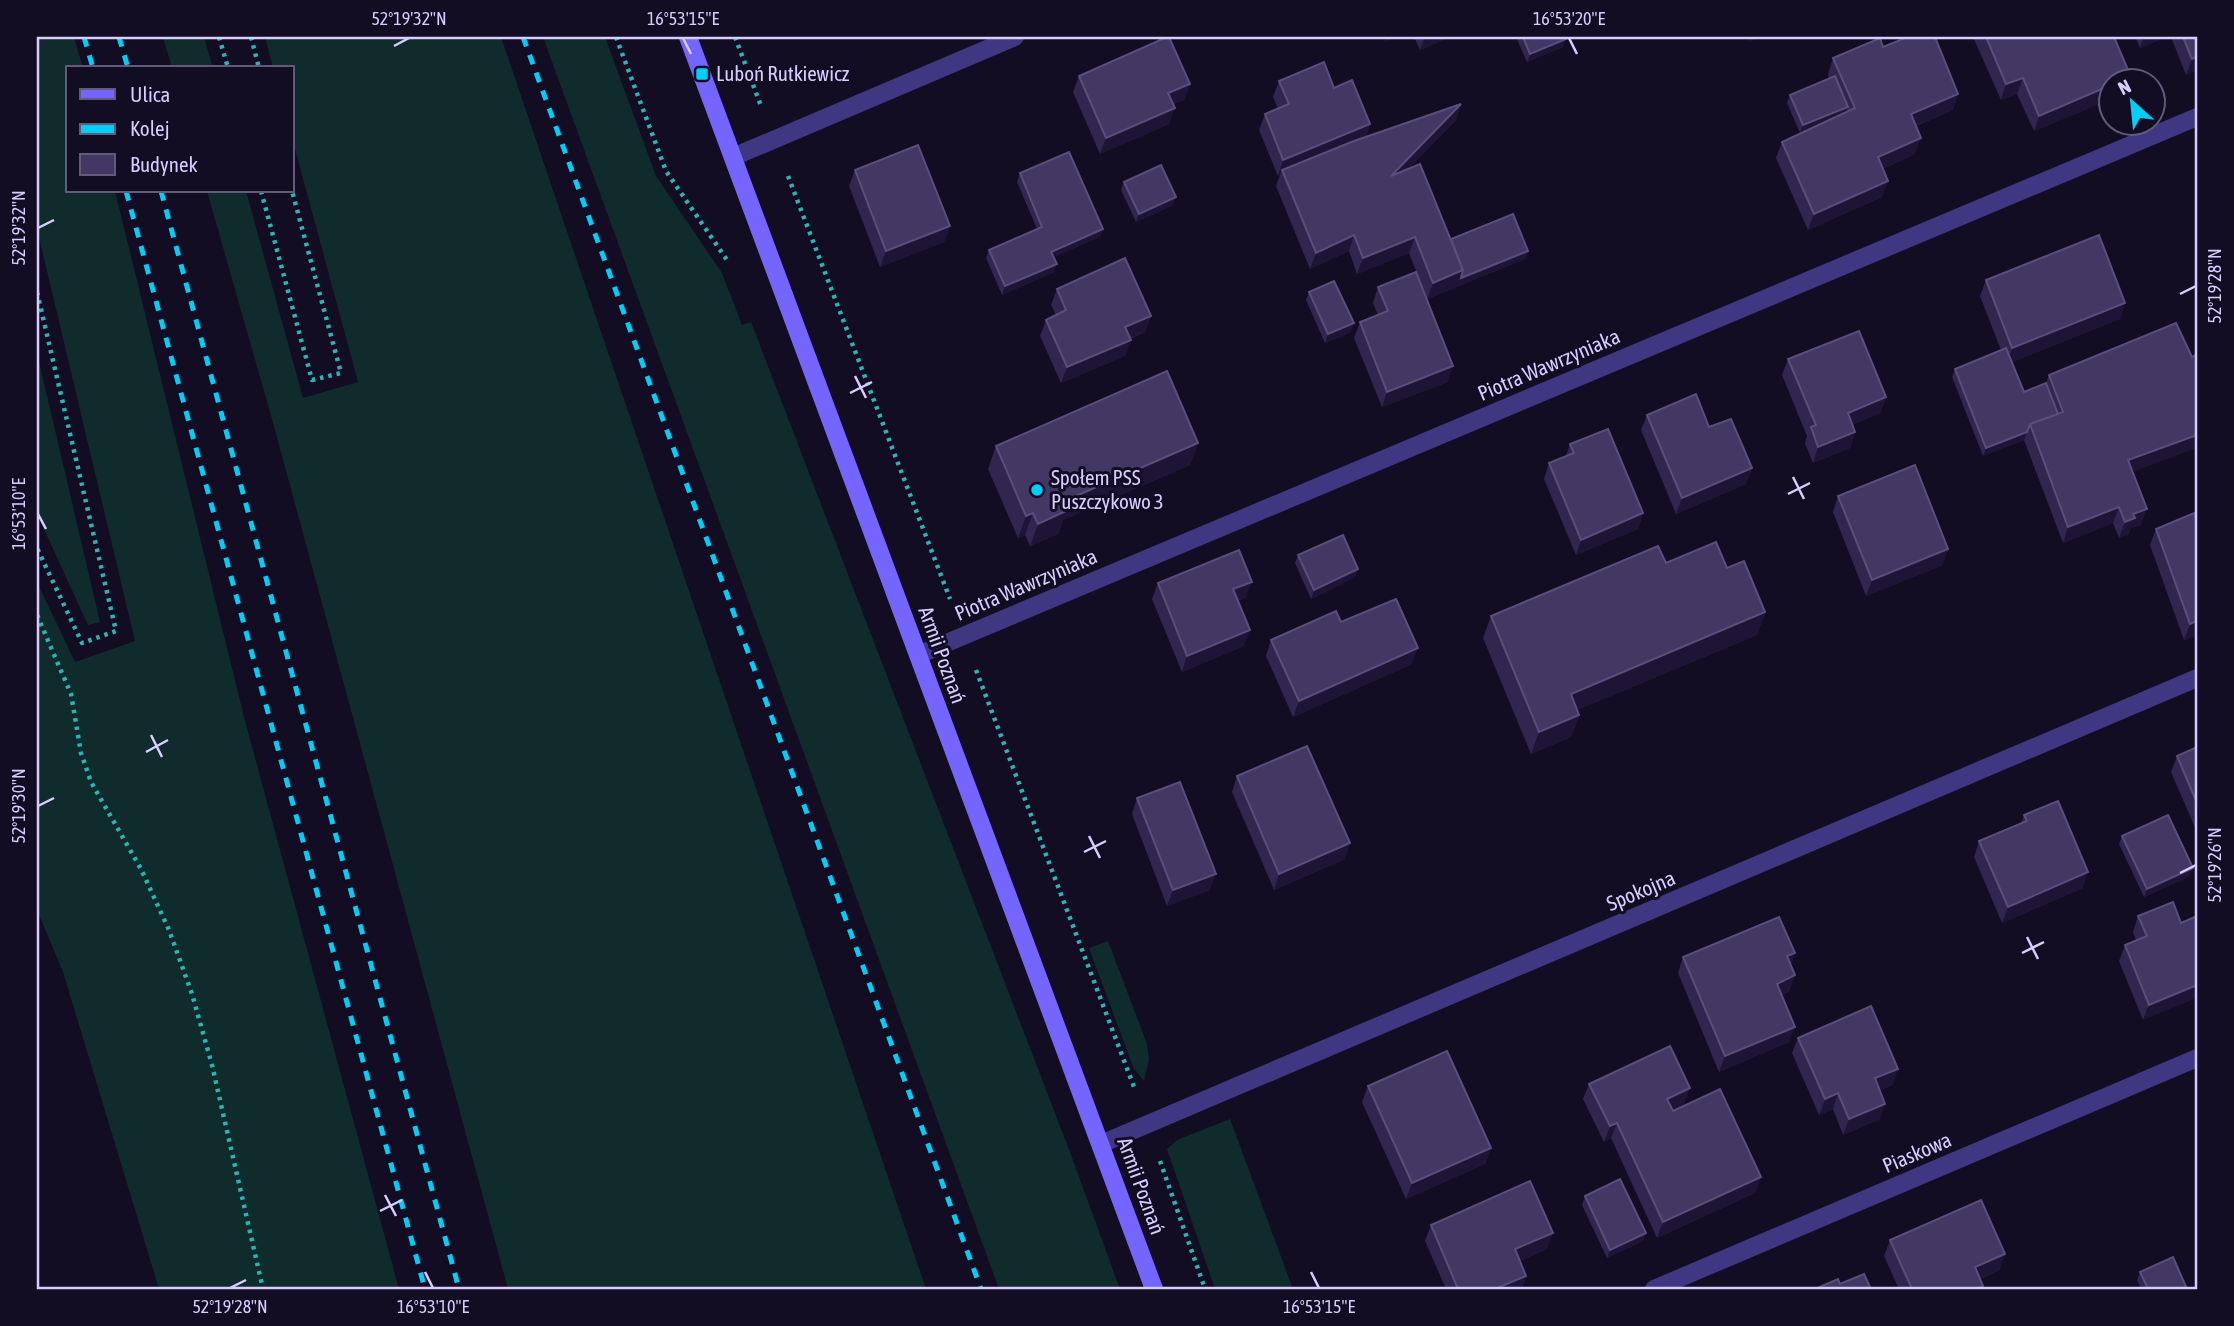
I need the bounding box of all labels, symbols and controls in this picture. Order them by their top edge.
text: 52°19'32"N [371,8,447,29]
text: 16°53'15"E [647,8,719,29]
text: 16°53'20"E [1533,8,1605,29]
place label: Luboń Rutkiewicz [716,61,850,85]
legend [66,66,294,192]
marker: Luboń Rutkiewicz [694,66,710,82]
north arrow [2098,66,2168,136]
text: N [2114,75,2134,99]
text: Ulica [130,82,170,106]
text: Kolej [130,116,169,140]
text: Budynek [130,152,198,176]
text: 52°19'32"N [8,190,29,266]
text: 52°19'28"N [2204,248,2225,324]
street label: Piotra Wawrzyniaka [1474,323,1623,405]
place label: Społem PSS Puszczykowo 3 [1051,465,1164,513]
text: 16°53'10"E [8,478,29,550]
marker: Społem PSS Puszczykowo 3 [1029,482,1045,498]
street label: Piotra Wawrzyniaka [951,543,1100,625]
street label: Armii Poznań [914,603,972,706]
text: 52°19'30"N [8,768,29,844]
text: 52°19'26"N [2204,827,2225,903]
street label: Spokojna [1603,865,1678,915]
street label: Piaskowa [1879,1127,1955,1177]
street label: Armii Poznań [1113,1134,1171,1237]
text: 52°19'28"N [192,1296,268,1317]
text: 16°53'10"E [397,1296,469,1317]
text: 16°53'15"E [1283,1296,1355,1317]

